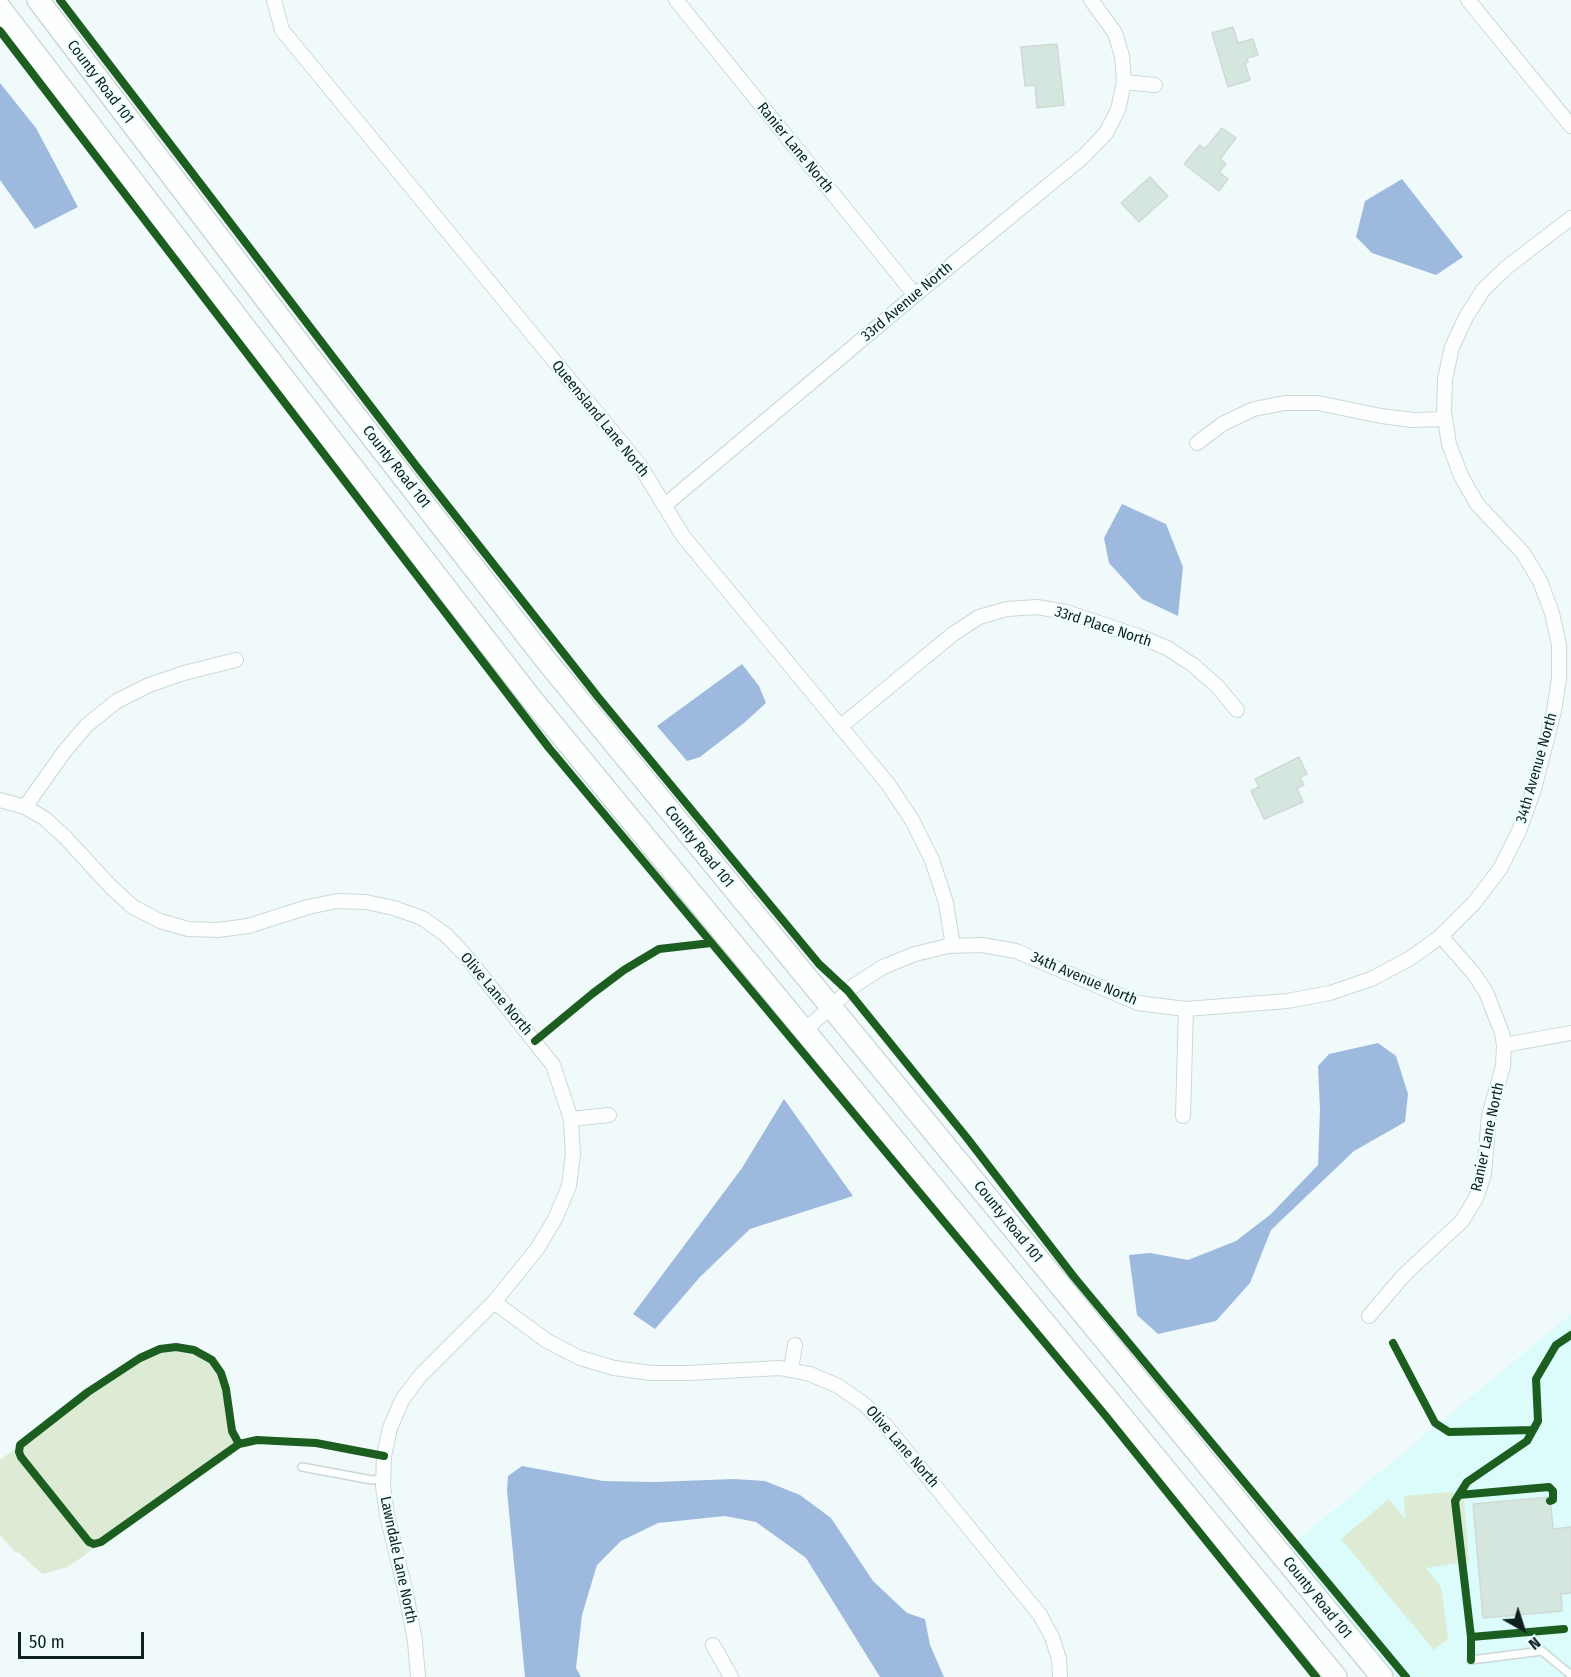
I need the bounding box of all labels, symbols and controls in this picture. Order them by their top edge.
street label: County Road 101 [63,37,137,127]
street label: Ranier Lane North [753,99,837,197]
street label: 33rd Avenue North [858,259,956,345]
street label: Queensland Lane North [547,357,653,481]
street label: County Road 101 [358,422,434,512]
street label: 33rd Place North [1052,603,1154,651]
street label: 34th Avenue North [1513,711,1561,825]
street label: County Road 101 [661,803,737,891]
street label: 34th Avenue North [1028,948,1140,1010]
street label: Olive Lane North [456,949,536,1039]
street label: Ranier Lane North [1468,1081,1508,1193]
street label: County Road 101 [970,1178,1046,1266]
street label: Olive Lane North [862,1402,942,1492]
street label: Lawndale Lane North [376,1495,420,1625]
street label: County Road 101 [1279,1554,1355,1642]
north arrow [1493,1599,1553,1659]
scale bar [21,1620,147,1658]
text: 50 m [29,1631,65,1653]
text: N [1525,1633,1544,1654]

